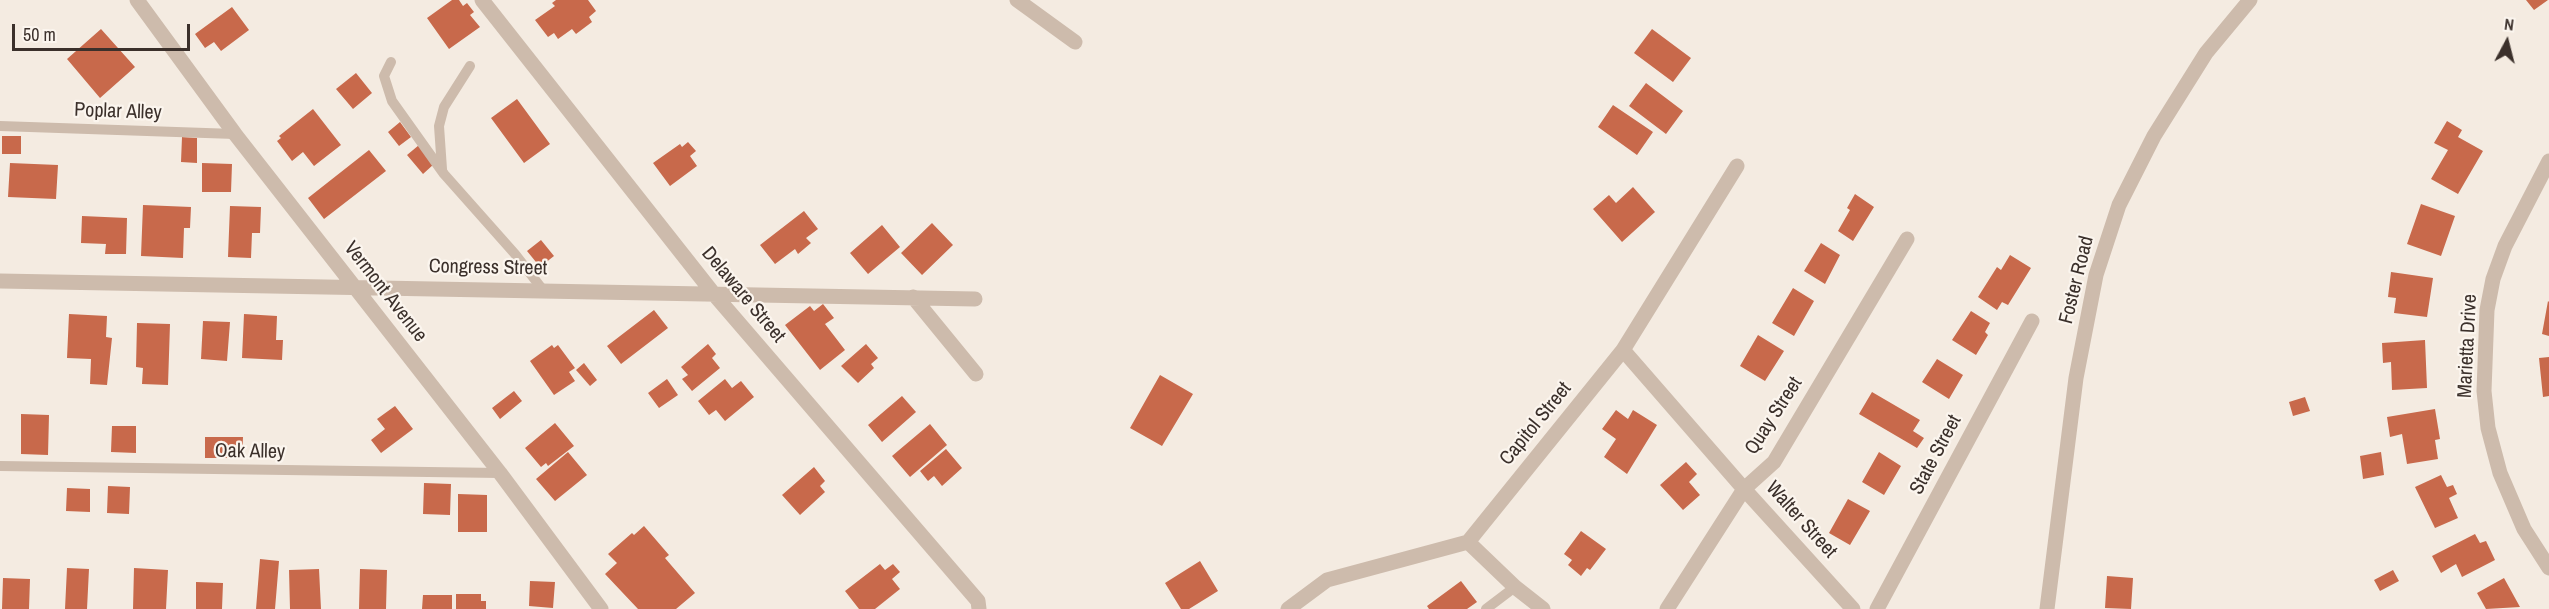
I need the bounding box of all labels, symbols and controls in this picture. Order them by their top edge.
scale bar [15,12,194,50]
north arrow [2477,12,2537,72]
text: N [2503,13,2515,36]
text: 50 m [23,22,56,47]
street label: Poplar Alley [74,98,162,126]
street label: Foster Road [2055,234,2099,326]
street label: Vermont Avenue [338,237,432,347]
street label: Delaware Street [696,242,790,348]
street label: Congress Street [429,255,547,281]
street label: Marietta Drive [2453,293,2483,399]
street label: Quay Street [1740,373,1808,459]
street label: Capitol Street [1495,377,1577,471]
street label: State Street [1905,411,1967,499]
street label: Oak Alley [215,439,285,465]
street label: Walter Street [1760,477,1842,563]

